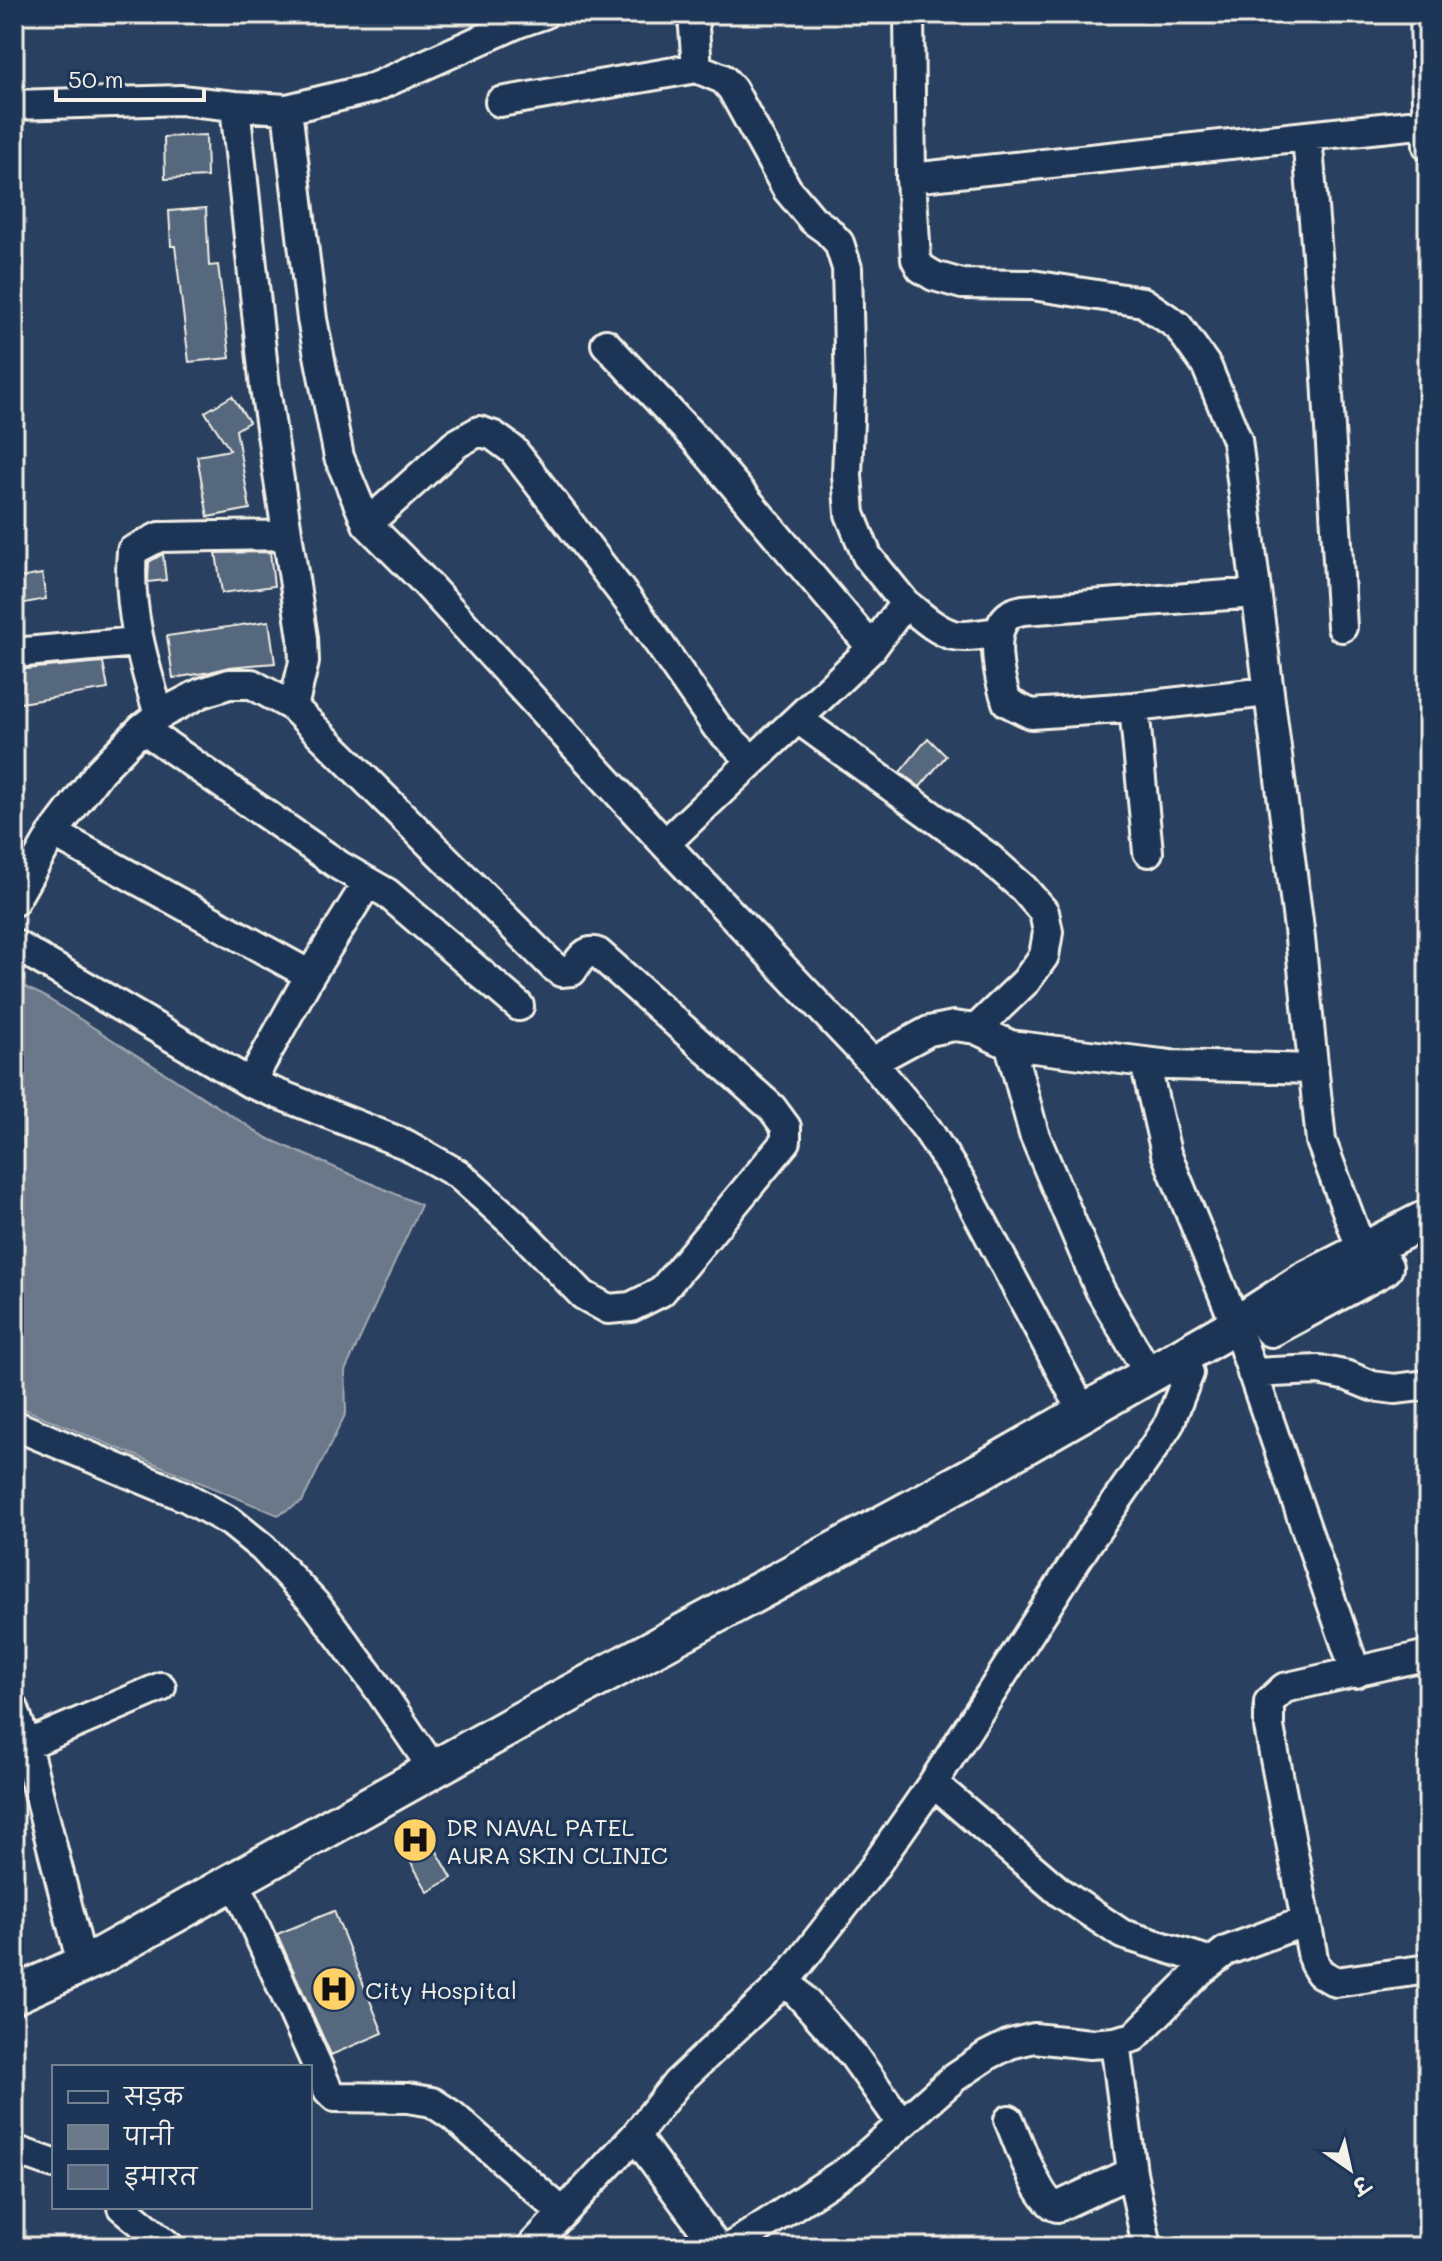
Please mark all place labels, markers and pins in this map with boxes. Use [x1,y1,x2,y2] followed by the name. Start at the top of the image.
[446,1811,668,1870] place label: DR NAVAL PATEL AURA SKIN CLINIC
[391,1816,439,1864] hospital icon: DR NAVAL PATEL AURA SKIN CLINIC
[310,1965,358,2013] hospital icon: City Hospital
[365,1974,517,2005] place label: City Hospital

